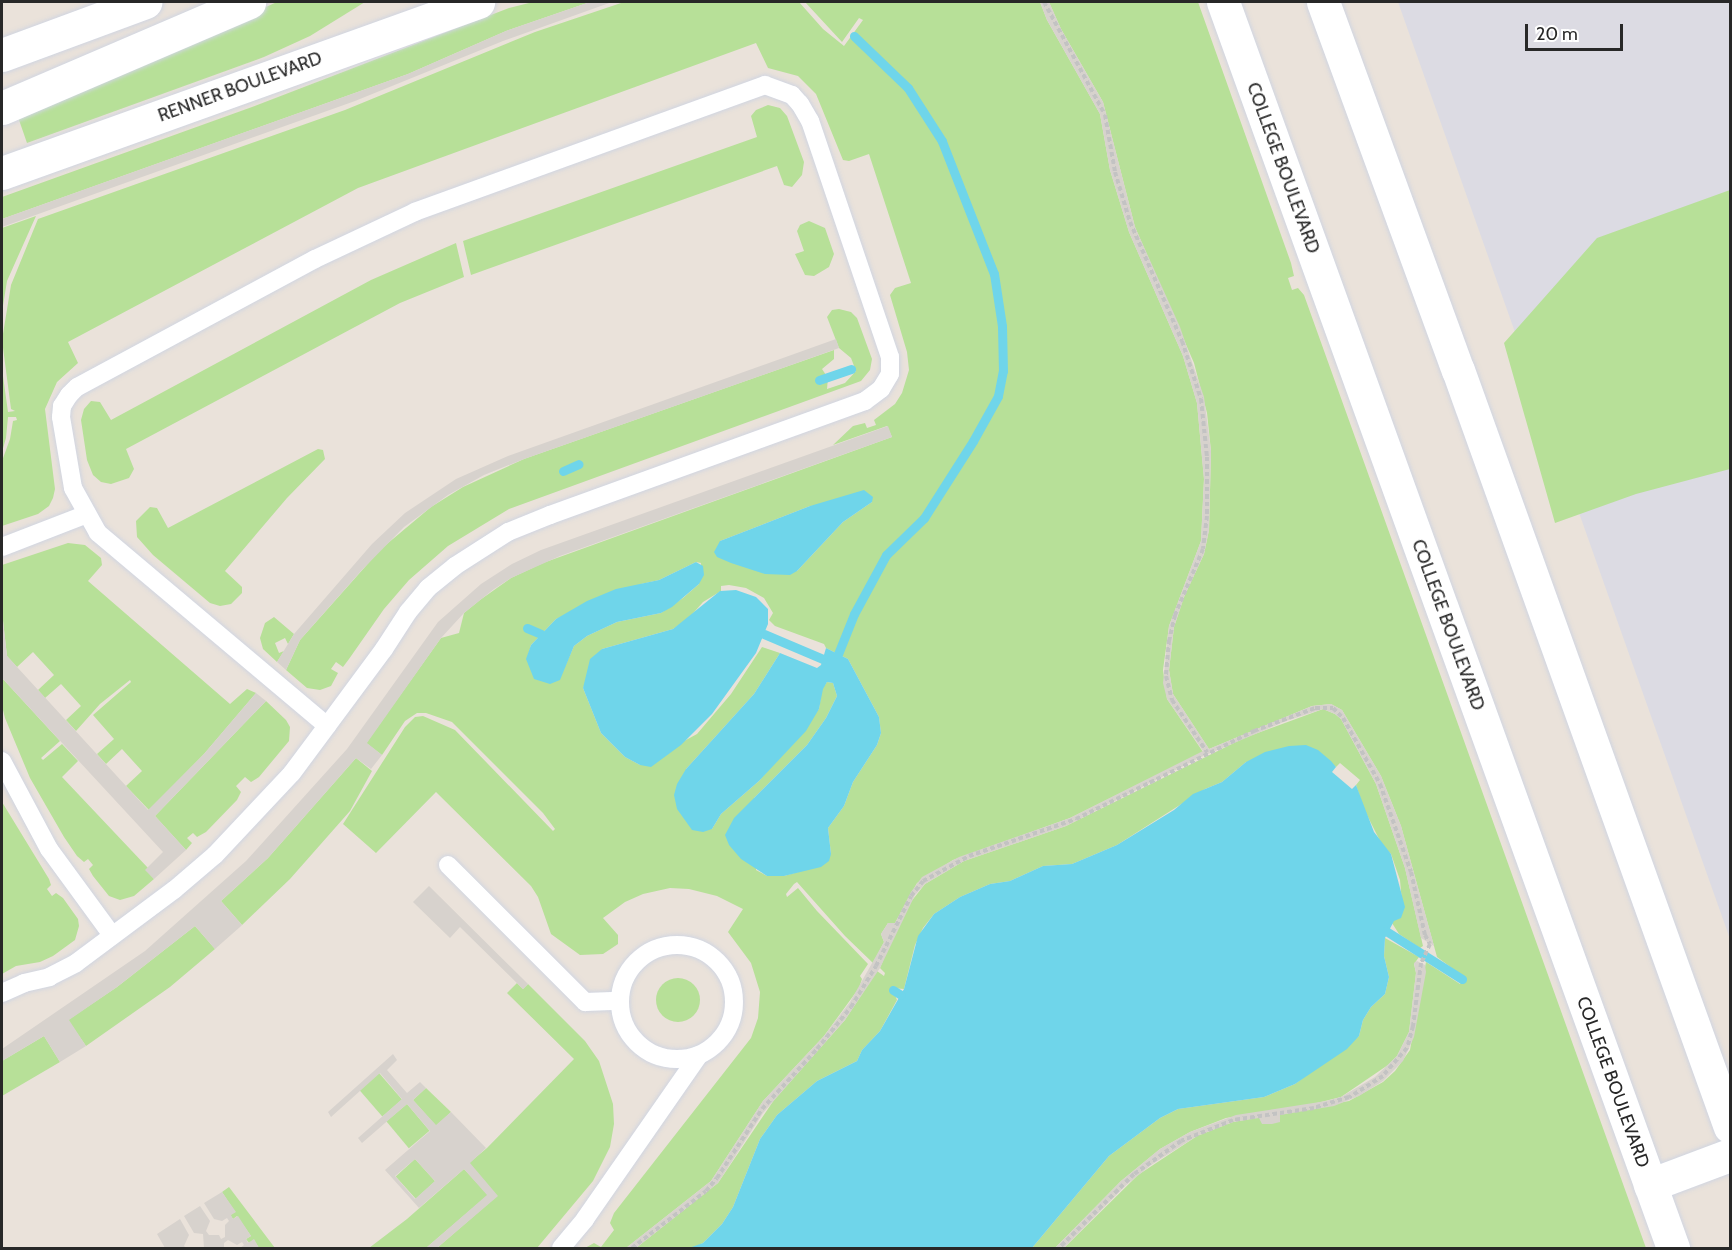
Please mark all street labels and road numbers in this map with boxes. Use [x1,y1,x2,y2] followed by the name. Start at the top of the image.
[155,47,325,127] street label: RENNER BOULEVARD
[1242,80,1324,256] street label: COLLEGE BOULEVARD
[1407,537,1489,713] street label: COLLEGE BOULEVARD
[1572,994,1654,1170] street label: COLLEGE BOULEVARD

